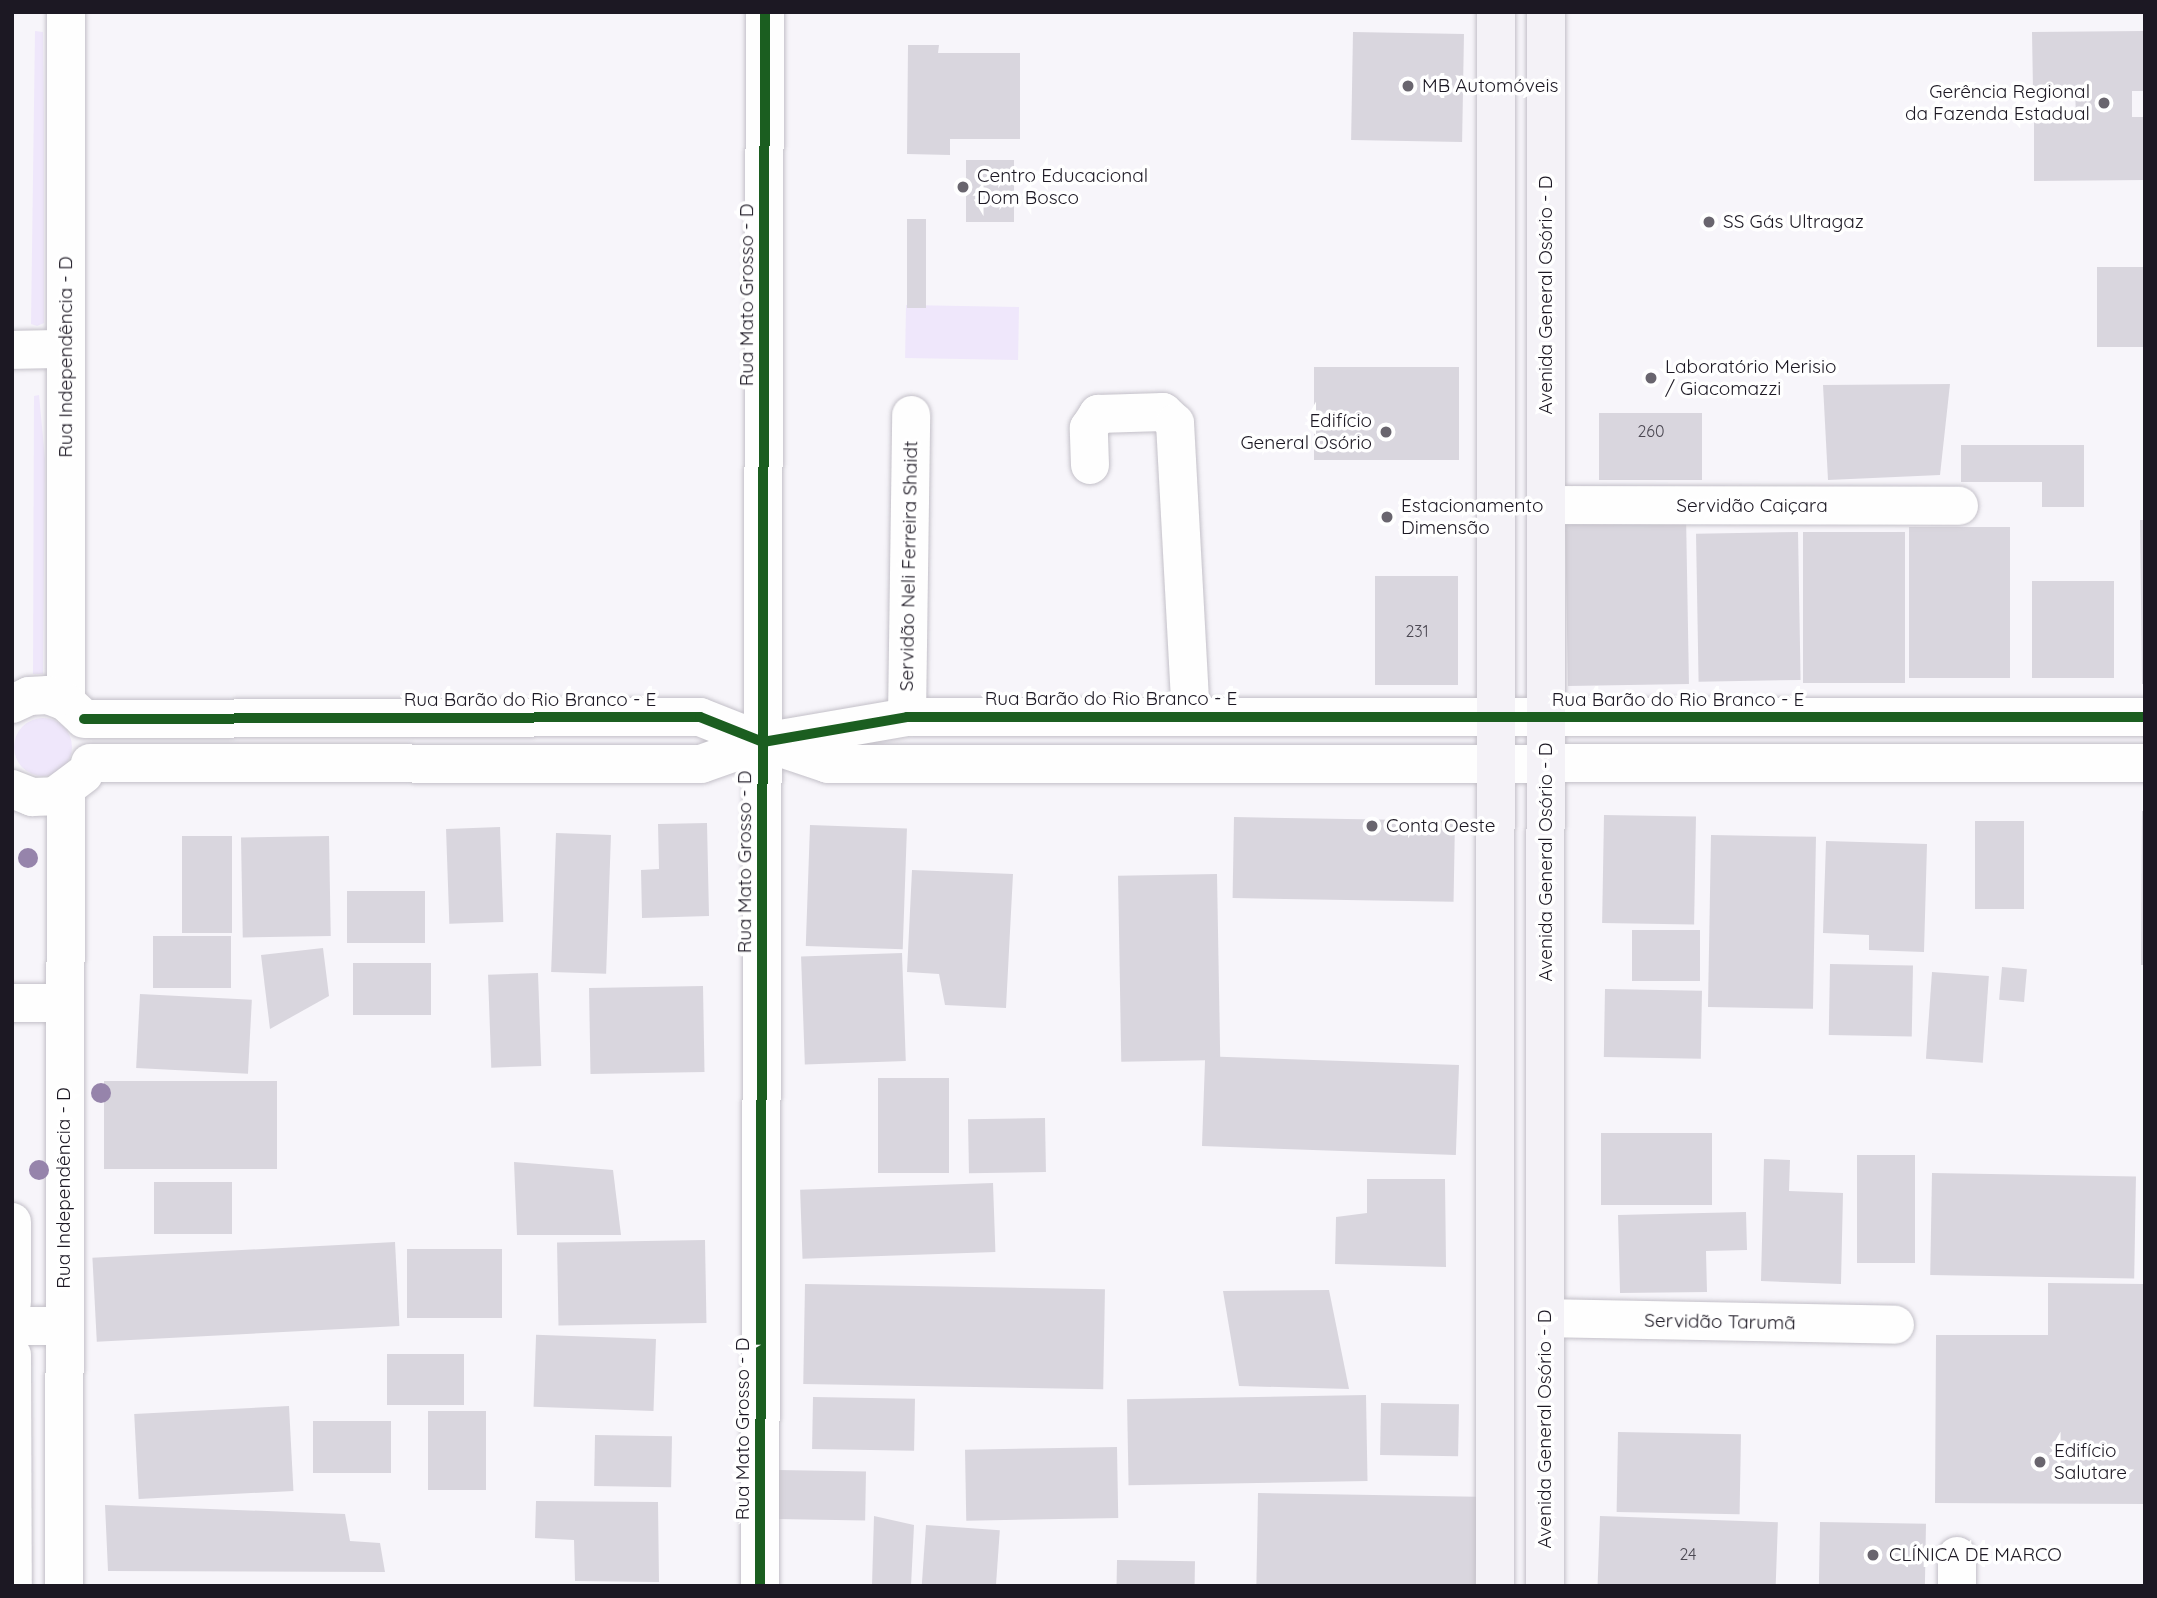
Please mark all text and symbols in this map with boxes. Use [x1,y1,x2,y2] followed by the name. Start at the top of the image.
[1422,75,1558,97] place label: MB Automóveis
[1400,78,1416,94] marker: MB Automóveis
[1905,81,2090,125] place label: Gerência Regional da Fazenda Estadual
[2096,95,2112,111] marker: Gerência Regional da Fazenda Estadual
[977,165,1148,209] place label: Centro Educacional Dom Bosco
[1535,176,1557,414] street label: Avenida General Osório - D
[955,179,971,195] marker: Centro Educacional Dom Bosco
[736,204,758,386] street label: Rua Mato Grosso - D
[1723,211,1864,233] place label: SS Gás Ultragaz
[1701,214,1717,230] marker: SS Gás Ultragaz
[55,256,77,458] street label: Rua Independência - D
[1665,356,1836,400] place label: Laboratório Merisio / Giacomazzi
[1643,370,1659,386] marker: Laboratório Merisio / Giacomazzi
[1240,410,1372,454] place label: Edifício General Osório
[1638,421,1664,441] house number: 260
[1378,424,1394,440] marker: Edifício General Osório
[895,440,923,692] street label: Servidão Neli Ferreira Shaidt
[1401,495,1543,539] place label: Estacionamento Dimensão
[1676,495,1828,517] street label: Servidão Caiçara
[1379,509,1395,525] marker: Estacionamento Dimensão
[1405,621,1429,641] house number: 231
[985,688,1237,710] street label: Rua Barão do Rio Branco - E
[404,689,656,711] street label: Rua Barão do Rio Branco - E
[1552,689,1804,711] street label: Rua Barão do Rio Branco - E
[1535,743,1557,981] street label: Avenida General Osório - D
[734,771,756,953] street label: Rua Mato Grosso - D
[1386,815,1495,837] place label: Conta Oeste
[1364,818,1380,834] marker: Conta Oeste
[53,1087,75,1289] street label: Rua Independência - D
[1644,1309,1796,1335] street label: Servidão Tarumã
[1534,1310,1556,1548] street label: Avenida General Osório - D
[732,1338,754,1520] street label: Rua Mato Grosso - D
[2054,1440,2127,1484] place label: Edifício Salutare
[2032,1454,2048,1470] marker: Edifício Salutare
[1679,1544,1697,1564] house number: 24
[1889,1544,2062,1566] place label: CLÍNICA DE MARCO
[1863,1545,1883,1565] marker: CLÍNICA DE MARCO

